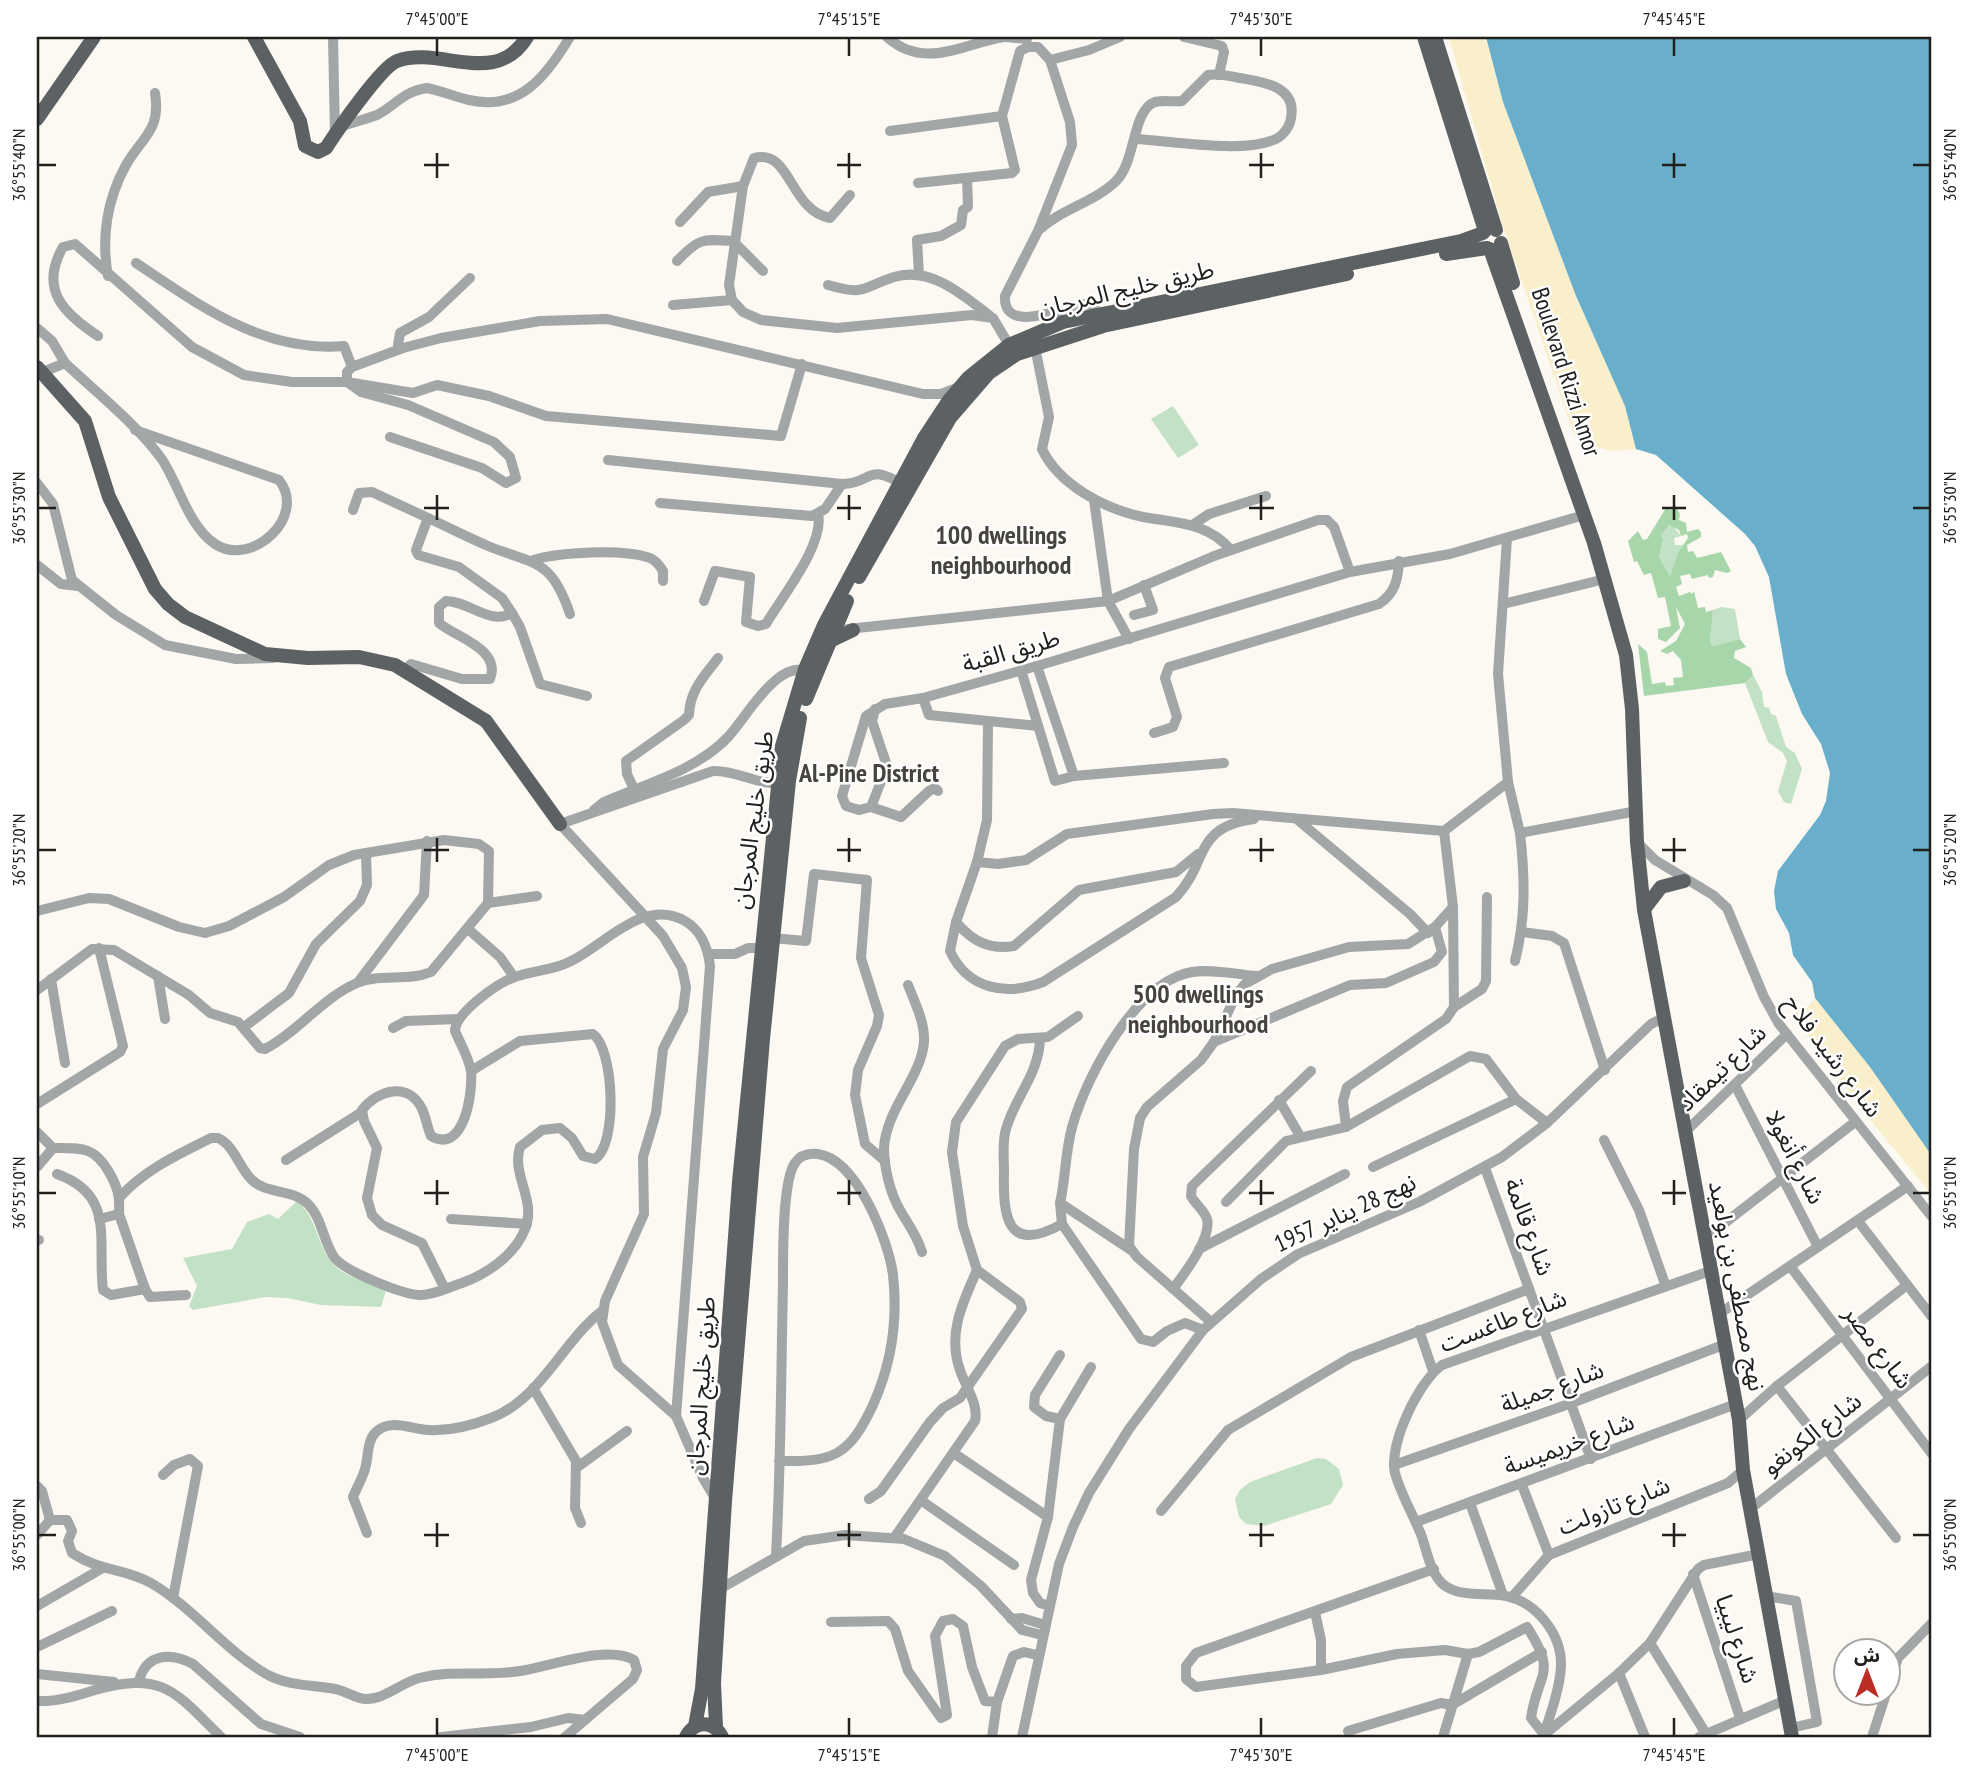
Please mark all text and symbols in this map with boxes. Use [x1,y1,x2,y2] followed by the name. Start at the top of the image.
[406,7,468,30] text: 7°45'00"E
[818,7,880,30] text: 7°45'15"E
[1230,7,1292,30] text: 7°45'30"E
[1643,7,1705,30] text: 7°45'45"E
[7,129,30,201] text: 36°55'40"N
[1938,129,1961,201] text: 36°55'40"N
[1035,253,1217,326] street label: طريق خليج المرجان
[1525,283,1608,461] street label: Boulevard Rizzi Amor
[7,472,30,544] text: 36°55'30"N
[1938,472,1961,544] text: 36°55'30"N
[931,518,1071,581] district label: 100 dwellings neighbourhood
[958,622,1063,679] street label: طريق القبة
[725,729,782,911] street label: طريق خليج المرجان
[798,756,939,789] district label: Al-Pine District
[7,814,30,886] text: 36°55'20"N
[1938,814,1961,886] text: 36°55'20"N
[1128,977,1268,1040] district label: 500 dwellings neighbourhood
[1775,988,1890,1125] street label: شارع رشيد فلاح
[1671,1018,1774,1119] street label: شارع تيمقاد
[1757,1104,1832,1210] street label: شارع أنغولا
[7,1157,30,1229] text: 36°55'10"N
[1938,1157,1961,1229] text: 36°55'10"N
[1269,1166,1422,1261] street label: نهج 28 يناير 1957
[1496,1174,1561,1280] street label: شارع قالمة
[1700,1178,1773,1394] street label: نهج مصطفى بن بولعيد
[1435,1282,1572,1361] street label: شارع طاغست
[679,1295,724,1477] street label: طريق خليج المرجان
[1835,1298,1920,1396] street label: شارع مصر
[1496,1354,1608,1421] street label: شارع جميلة
[1756,1385,1869,1484] street label: شارع الكونغو
[1499,1406,1639,1483] street label: شارع خريميسة
[1553,1469,1675,1544] street label: شارع تازولت
[7,1499,30,1571] text: 36°55'00"N
[1938,1499,1961,1571] text: 36°55'00"N
[1707,1591,1766,1688] street label: شارع ليبيا
[1832,1638,1902,1708] north arrow
[1854,1643,1880,1667] text: ش
[406,1743,468,1766] text: 7°45'00"E
[818,1743,880,1766] text: 7°45'15"E
[1230,1743,1292,1766] text: 7°45'30"E
[1643,1743,1705,1766] text: 7°45'45"E

